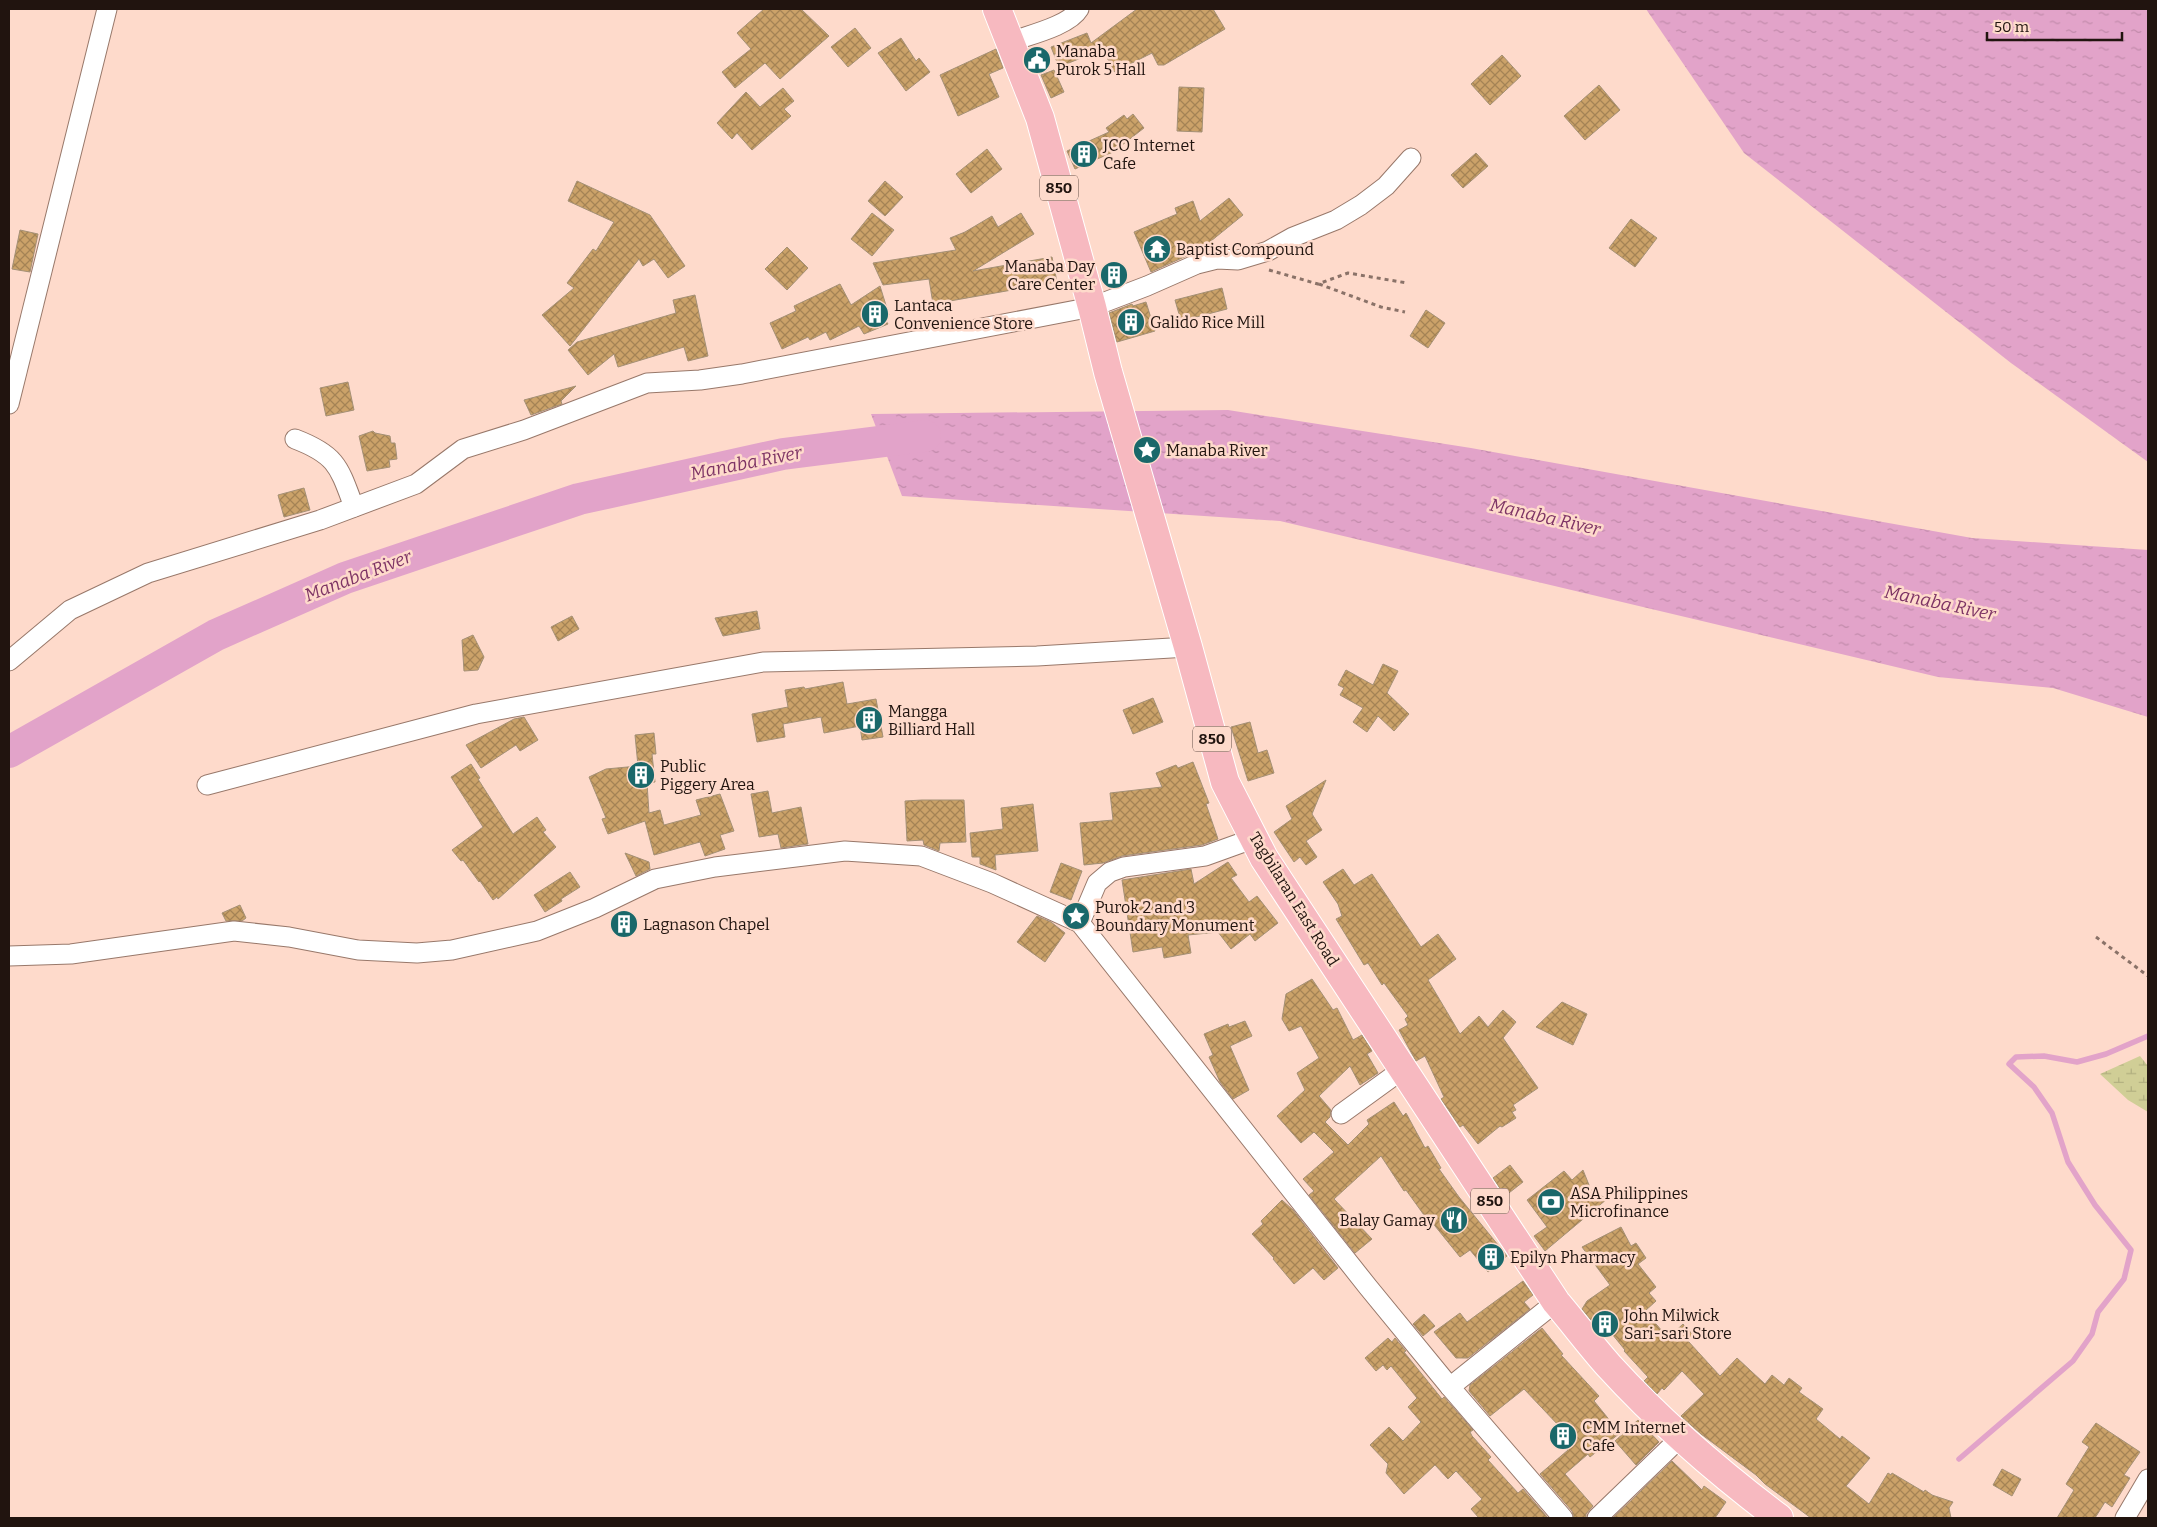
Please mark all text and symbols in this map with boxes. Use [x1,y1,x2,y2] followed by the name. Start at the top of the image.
[1987,10,2122,42] scale bar
[1994,18,2030,36] text: 50 m
[1056,42,1146,79] place label: Manaba Purok 5 Hall
[1022,45,1052,75] public building icon: Manaba Purok 5 Hall
[1102,136,1195,173] place label: JCO Internet Cafe
[1069,139,1099,169] building icon: JCO Internet Cafe
[1040,176,1078,200] road number: 850
[1142,234,1172,264] temple icon: Baptist Compound
[1176,240,1315,259] place label: Baptist Compound
[1004,257,1096,294] place label: Manaba Day Care Center
[1099,260,1129,290] building icon: Manaba Day Care Center
[894,296,1033,333] place label: Lantaca Convenience Store
[860,299,890,329] building icon: Lantaca Convenience Store
[1116,307,1146,337] building icon: Galido Rice Mill
[1150,313,1265,332] place label: Galido Rice Mill
[1132,435,1162,465] place icon: Manaba River
[688,441,804,485] water label: Manaba River
[1166,441,1268,460] place label: Manaba River
[1488,494,1603,541] water label: Manaba River
[301,545,415,607] water label: Manaba River
[1882,580,1998,626] water label: Manaba River
[888,702,976,739] place label: Mangga Billiard Hall
[854,705,884,735] building icon: Mangga Billiard Hall
[1193,726,1231,752] road number: 850
[660,757,755,794] place label: Public Piggery Area
[626,760,656,790] building icon: Public Piggery Area
[1245,828,1343,970] street label: Tagbilaran East Road
[1095,898,1255,935] place label: Purok 2 and 3 Boundary Monument
[1061,901,1091,931] place icon: Purok 2 and 3 Boundary Monument
[609,909,639,939] building icon: Lagnason Chapel
[643,915,770,934] place label: Lagnason Chapel
[1570,1184,1688,1221] place label: ASA Philippines Microfinance
[1536,1187,1566,1217] bank icon: ASA Philippines Microfinance
[1471,1188,1509,1214] road number: 850
[1439,1205,1469,1235] restaurant icon: Balay Gamay
[1340,1211,1436,1230] place label: Balay Gamay
[1476,1242,1506,1272] building icon: Epilyn Pharmacy
[1510,1248,1636,1267] place label: Epilyn Pharmacy
[1623,1306,1732,1343] place label: John Milwick Sari-sari Store
[1590,1309,1620,1339] building icon: John Milwick Sari-sari Store
[1582,1418,1686,1455] place label: CMM Internet Cafe
[1548,1421,1578,1451] building icon: CMM Internet Cafe

